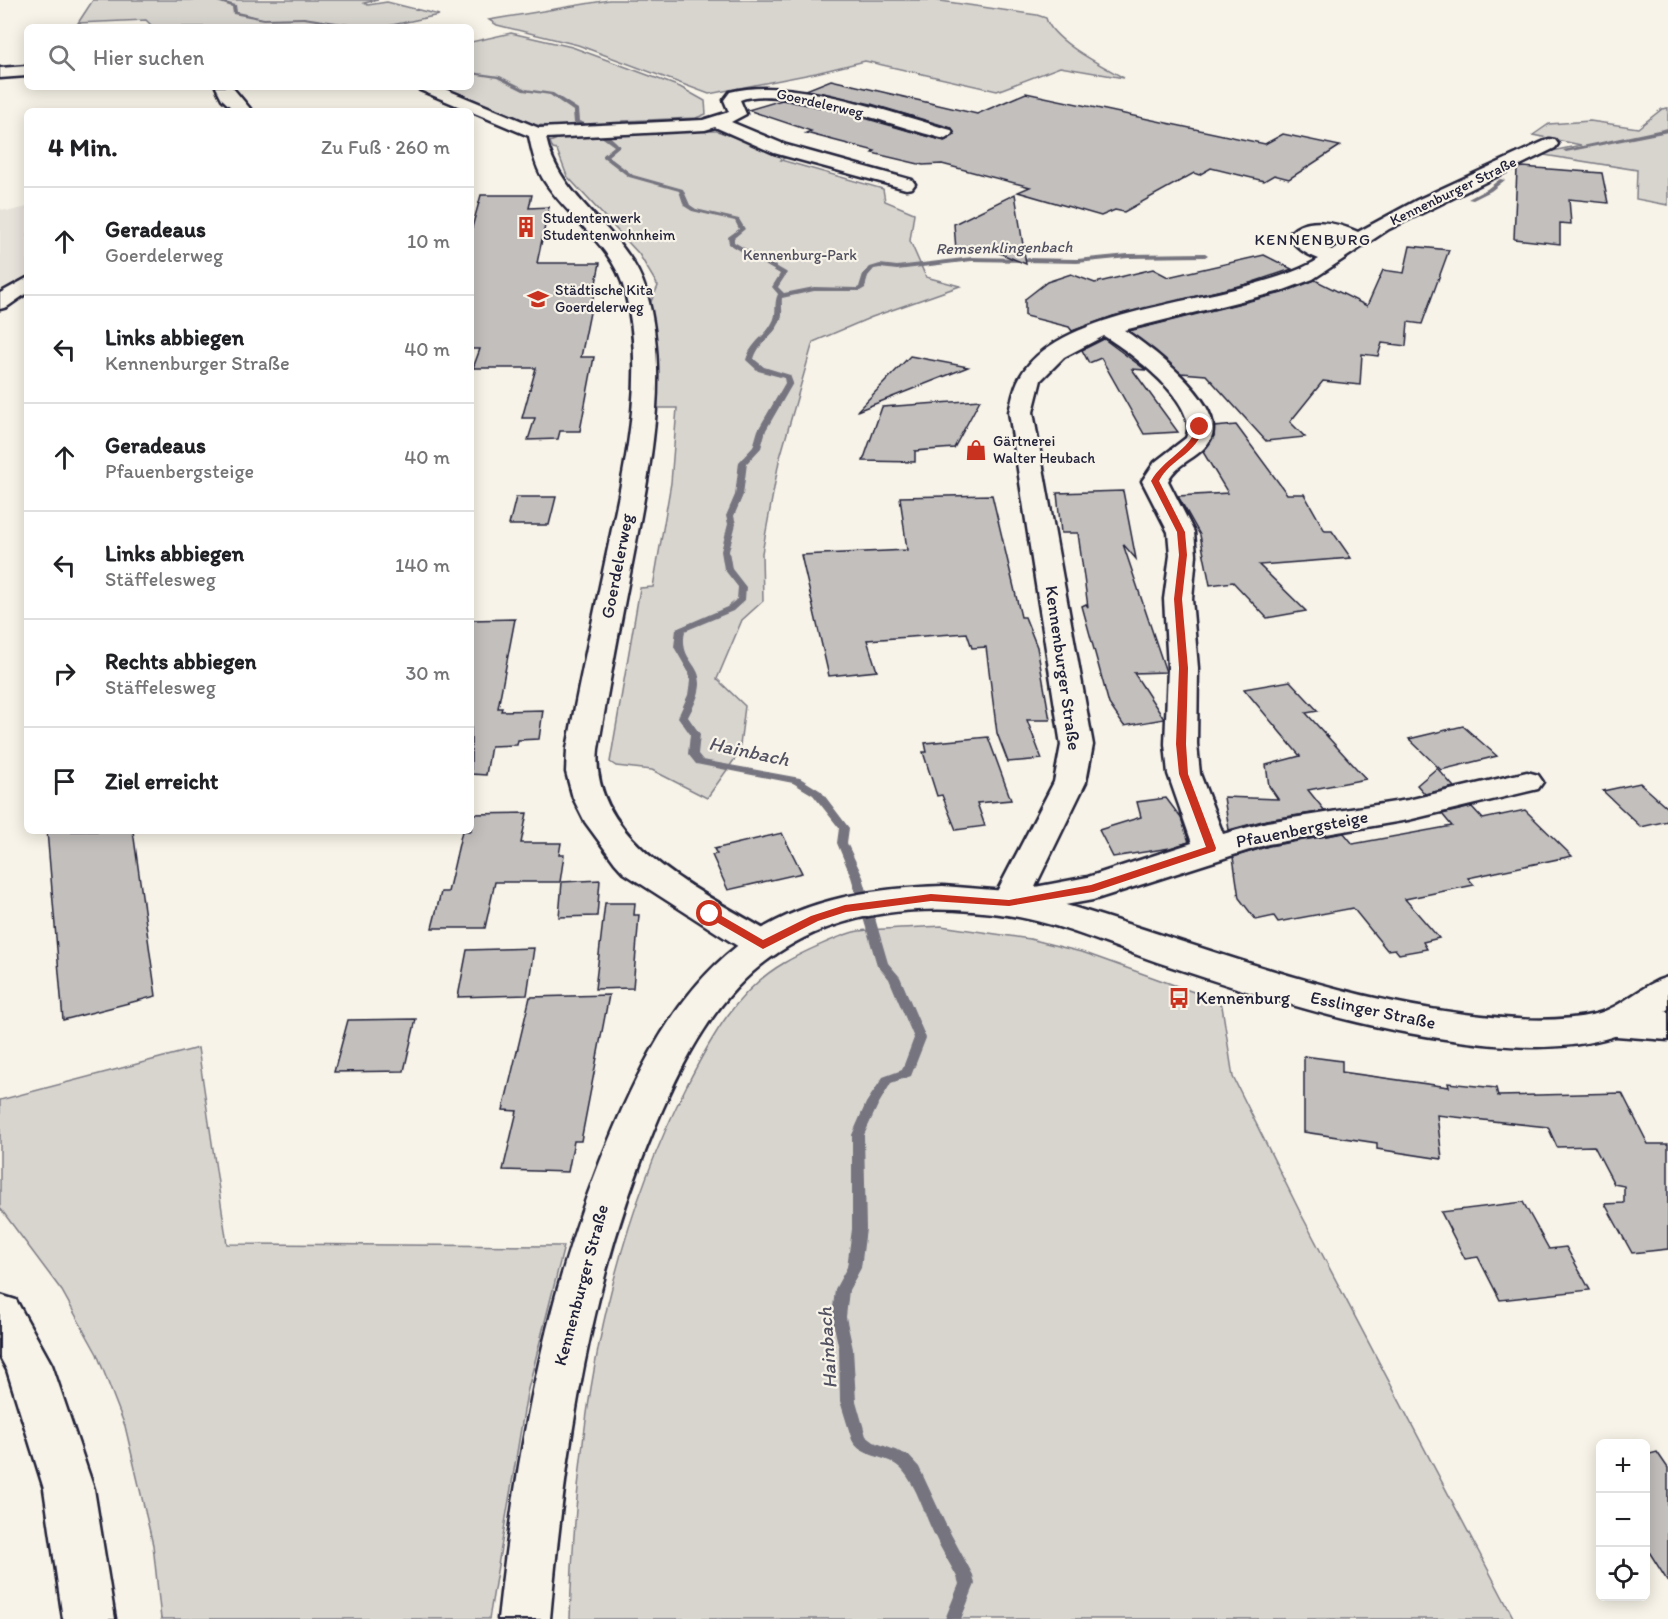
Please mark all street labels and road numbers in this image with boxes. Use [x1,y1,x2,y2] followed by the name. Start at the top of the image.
[775,84,866,122] street label: Goerdelerweg
[1387,153,1519,229] street label: Kennenburger Straße
[596,511,638,620] street label: Goerdelerweg
[1041,584,1085,752] street label: Kennenburger Straße
[1234,805,1370,853] street label: Pfauenbergsteige
[1308,986,1438,1034] street label: Esslinger Straße
[549,1202,613,1368] street label: Kennenburger Straße

